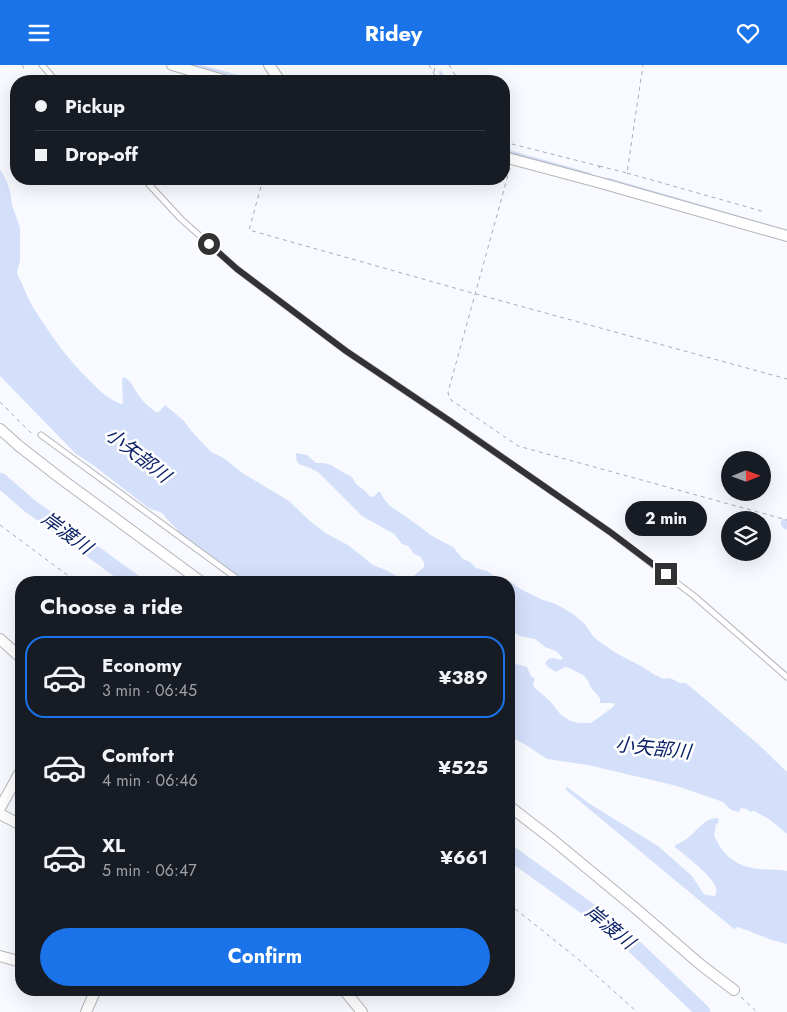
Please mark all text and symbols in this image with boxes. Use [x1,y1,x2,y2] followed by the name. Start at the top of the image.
[365,17,422,49] text: Ridey
[25,19,53,47] icon: menu
[734,19,762,47] icon: heart
[65,93,125,120] text: Pickup
[65,141,138,168] text: Drop-off
[198,233,220,255] route start
[100,421,178,490] water label: 小矢部川
[721,451,771,501] north arrow
[721,451,771,561] map controls
[625,501,707,537] callout: 2 min
[36,505,100,562] water label: 岸渡川
[645,507,687,530] text: 2 min
[721,511,771,561] button: layers
[655,563,677,585] route end
[40,590,183,622] text: Choose a ride
[102,652,182,679] text: Economy
[42,655,87,700] icon: car
[439,664,488,691] text: ¥389
[102,679,197,702] text: 3 min · 06:45
[614,731,694,766] water label: 小矢部川
[102,742,174,769] text: Comfort
[42,745,87,790] icon: car
[438,754,488,781] text: ¥525
[102,769,198,792] text: 4 min · 06:46
[102,832,125,859] text: XL
[42,835,87,880] icon: car
[440,844,488,871] text: ¥661
[102,859,197,882] text: 5 min · 06:47
[579,899,642,957] water label: 岸渡川
[40,928,490,986] button: Confirm

